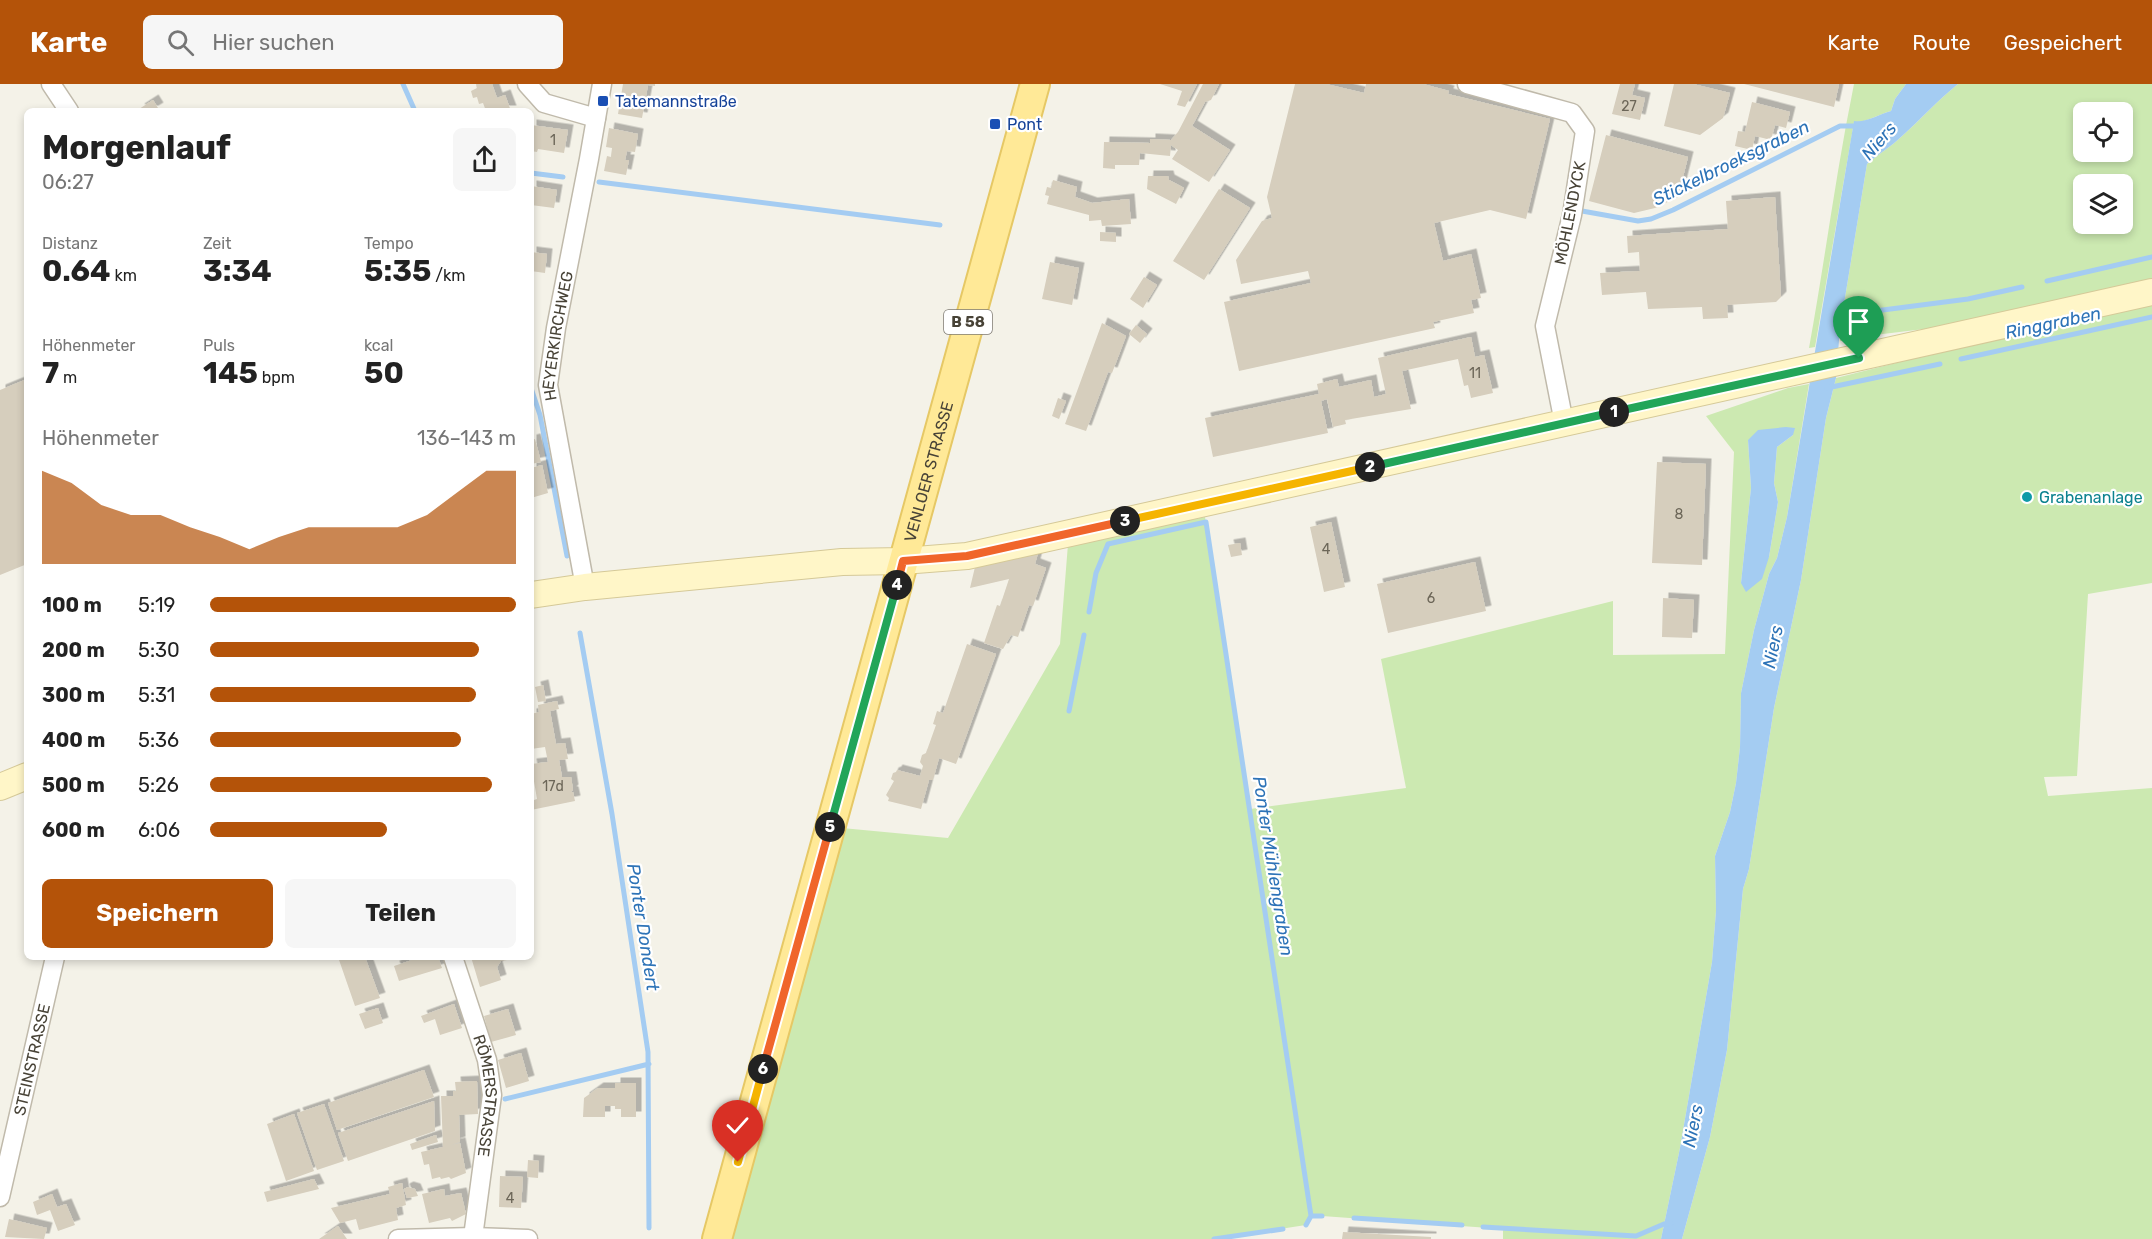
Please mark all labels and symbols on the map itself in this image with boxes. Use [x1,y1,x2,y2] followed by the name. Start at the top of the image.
[615,92,737,111] place label: Tatemannstraße
[596,94,610,108] marker: Tatemannstraße
[1621,98,1637,115] house number: 27
[1007,115,1042,134] place label: Pont
[1649,116,1813,210] water label: Stickelbroeksgraben
[988,117,1002,131] marker: Pont
[1857,118,1901,164] water label: Niers
[550,132,556,149] house number: 1
[1551,159,1589,267] street label: MÖHLENDYCK
[538,269,576,403] street label: HEYERKIRCHWEG
[1833,296,1884,358] pin
[2003,302,2103,344] water label: Ringgraben
[944,310,992,334] road number: B 58
[1469,365,1481,382] house number: 11
[1599,397,1629,427] pin: 1
[900,399,957,544] street label: VENLOER STRASSE
[1355,452,1385,482] pin: 2
[2039,488,2143,507] place label: Grabenanlage
[2020,490,2034,504] marker: Grabenanlage
[1110,506,1140,536] pin: 3
[1675,506,1684,523] house number: 8
[1322,541,1331,558] house number: 4
[882,570,912,600] pin: 4
[1427,590,1435,607] house number: 6
[1758,624,1788,670] water label: Niers
[1248,774,1298,958] water label: Ponter Mühlengraben
[542,778,564,795] house number: 17d
[815,812,845,842] pin: 5
[622,862,664,993] water label: Ponter Dondert
[9,1002,53,1117] street label: STEINSTRASSE
[470,1032,502,1158] street label: RÖMERSTRASSE
[748,1054,778,1084] pin: 6
[712,1100,763,1162] pin
[1678,1103,1708,1149] water label: Niers
[506,1190,515,1207] house number: 4

